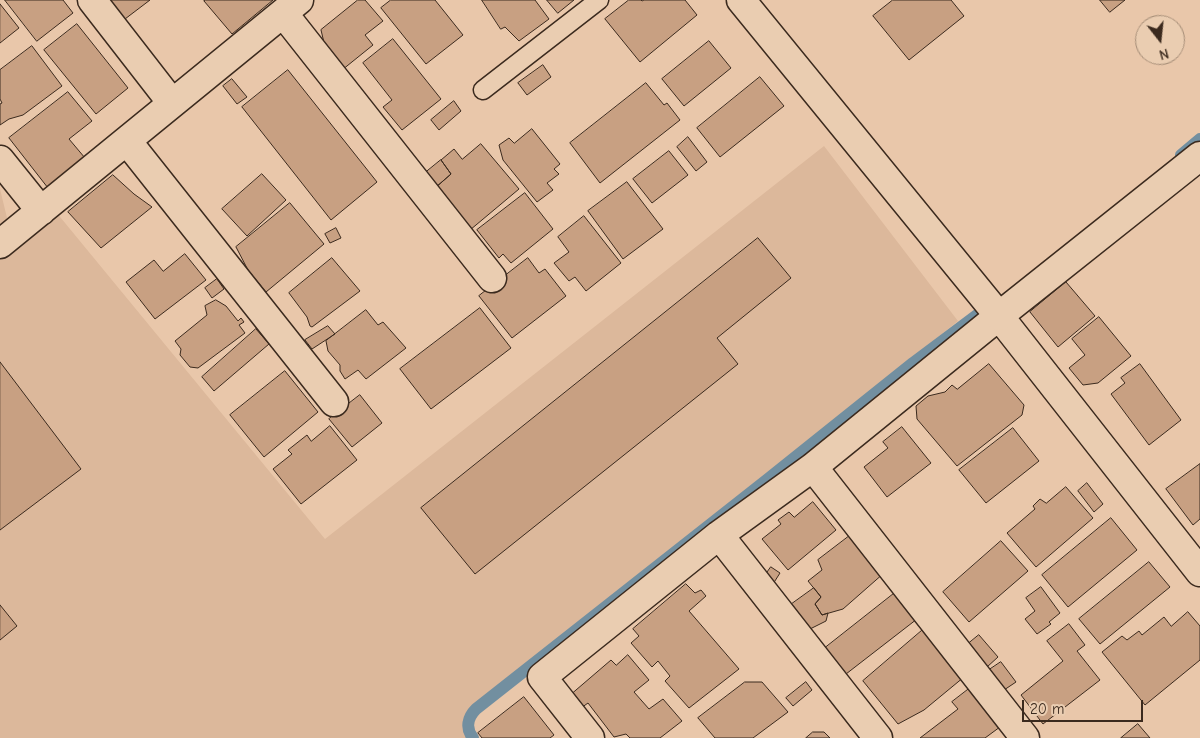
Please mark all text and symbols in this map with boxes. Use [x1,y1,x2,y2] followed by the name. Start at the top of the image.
[1135,15,1185,65] north arrow
[1157,45,1171,63] text: N
[1025,690,1146,722] scale bar
[1030,700,1064,718] text: 20 m

